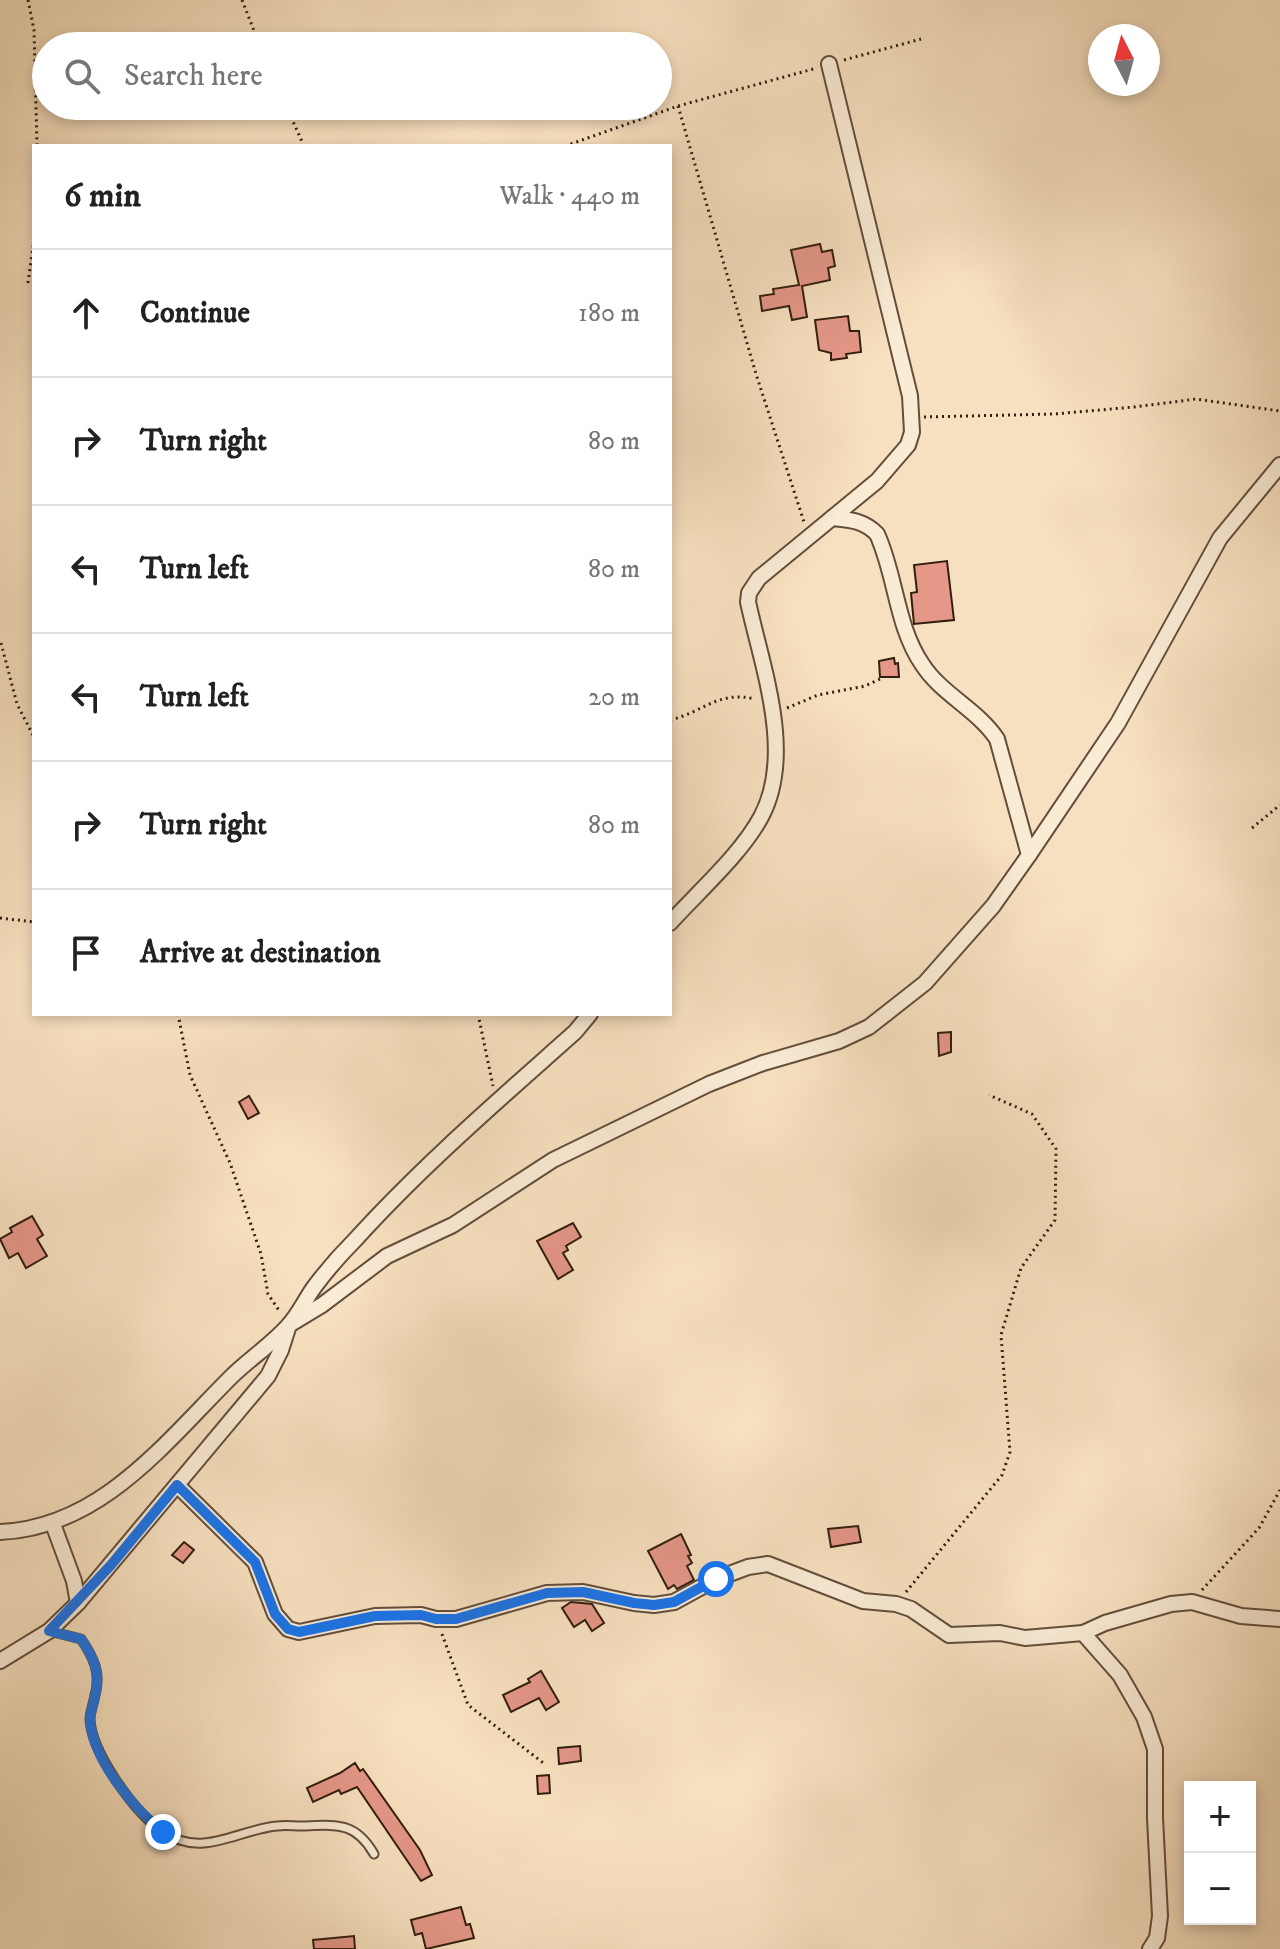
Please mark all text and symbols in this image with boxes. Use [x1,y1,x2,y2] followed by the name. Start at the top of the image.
[1088,24,1160,96] north arrow
[32,32,672,120] search box
[60,54,104,98] icon: search
[124,58,263,95] text: Search here
[64,175,141,217] text: 6 min
[500,180,640,213] text: Walk · 440 m
[64,291,108,335] icon: ahead
[140,295,250,332] text: Continue
[578,297,640,330] text: 180 m
[64,419,108,463] icon: right
[140,423,267,460] text: Turn right
[588,425,640,458] text: 80 m
[64,547,108,591] icon: left
[140,551,249,588] text: Turn left
[588,553,640,586] text: 80 m
[64,675,108,719] icon: left
[140,679,249,716] text: Turn left
[588,681,640,714] text: 20 m
[64,803,108,847] icon: right
[140,807,267,844] text: Turn right
[588,809,640,842] text: 80 m
[64,931,108,975] icon: arrive
[140,935,381,972] text: Arrive at destination
[698,1561,734,1597] route start
[1184,1781,1256,1925] map controls
[1184,1781,1256,1853] button: +
[145,1814,181,1850] route end
[1184,1853,1256,1925] button: −

